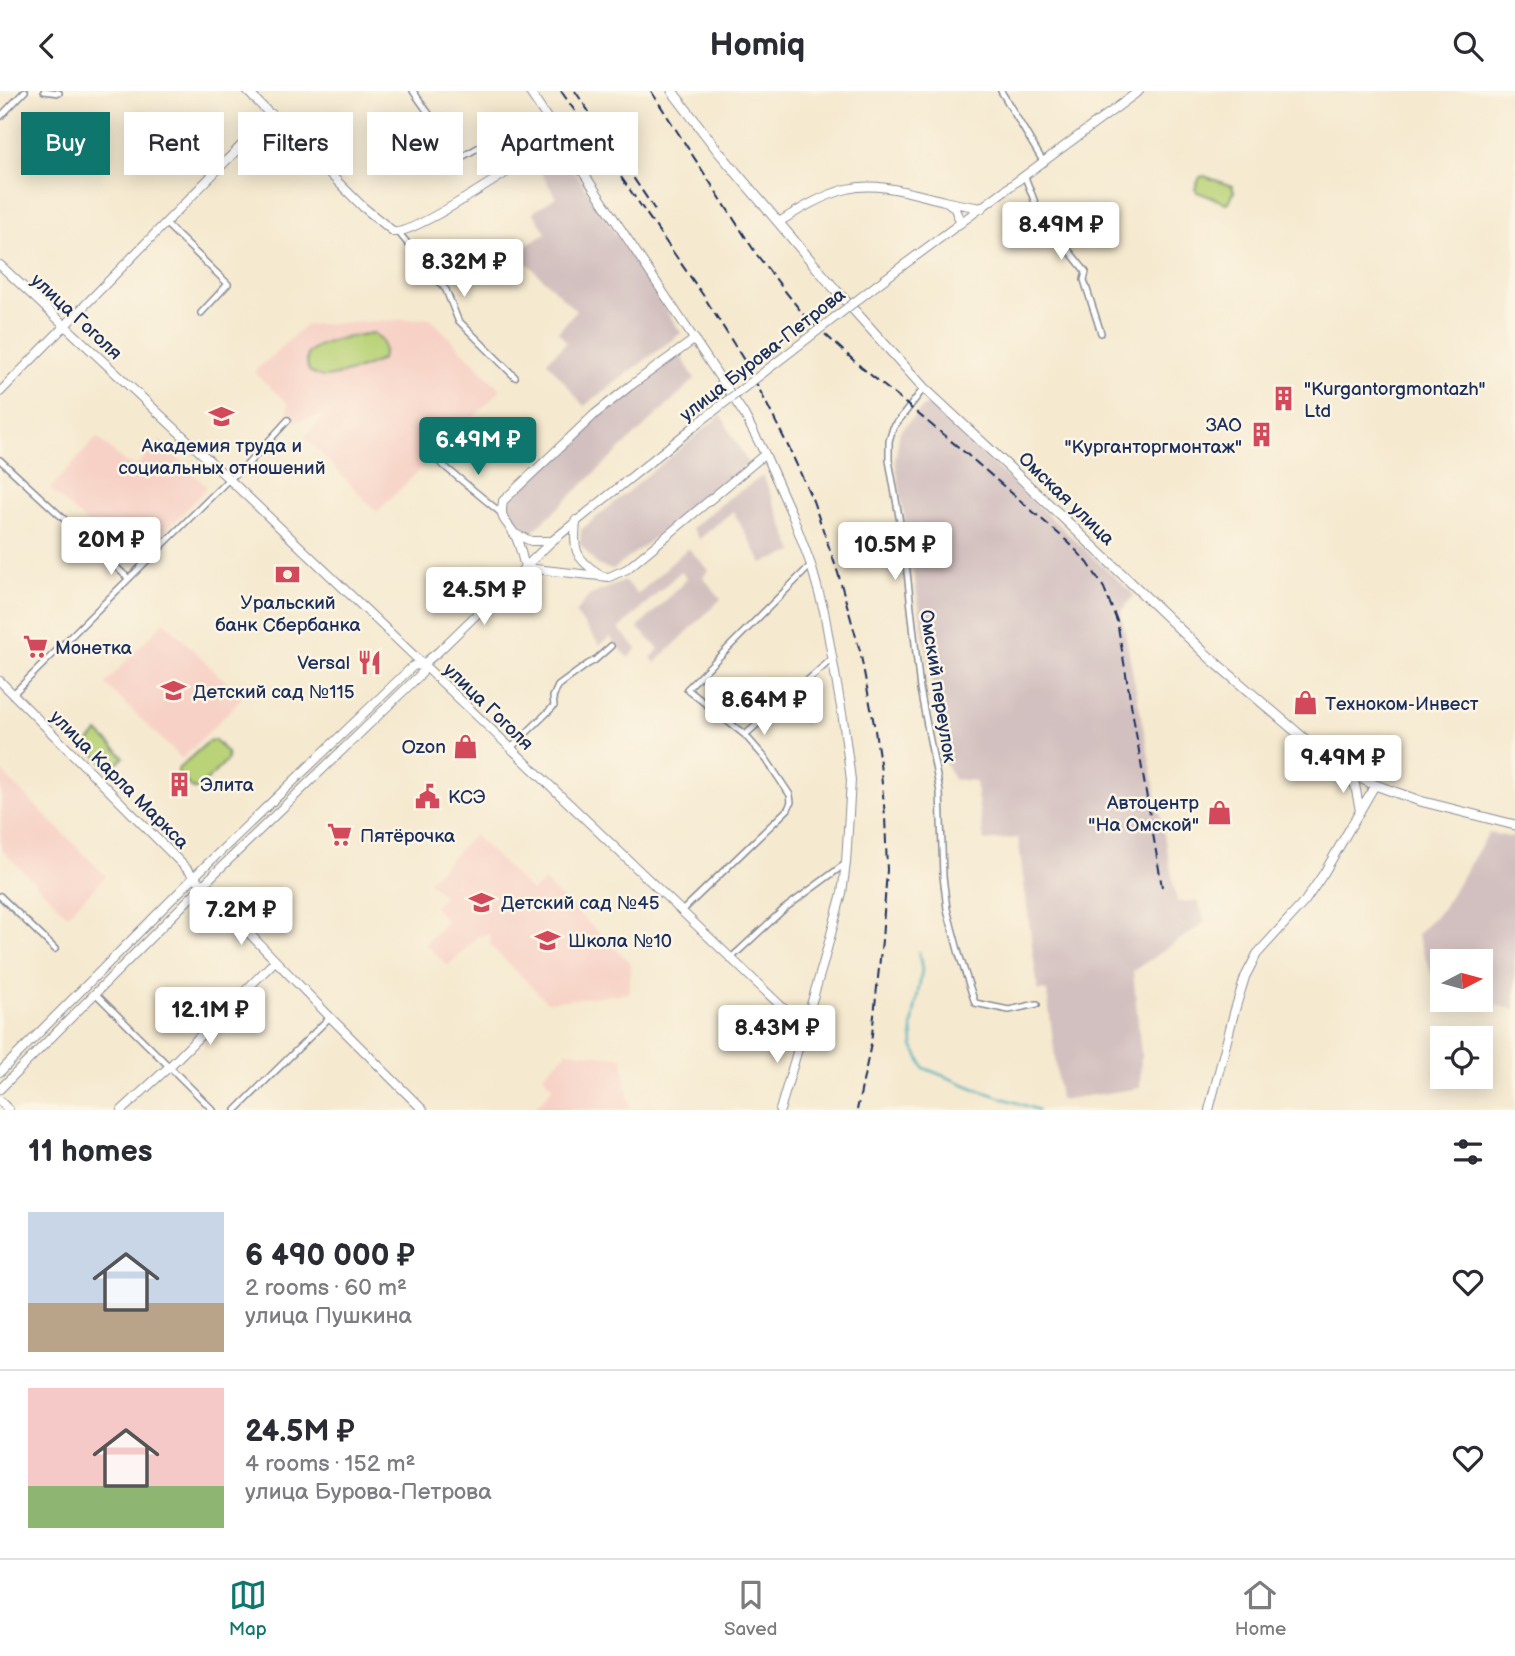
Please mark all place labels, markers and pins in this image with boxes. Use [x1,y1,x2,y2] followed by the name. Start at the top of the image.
[996,202,1126,262] pin: 8.49M ₽
[399,239,529,299] pin: 8.32M ₽
[1304,378,1486,423] place label: "Kurgantorgmontazh" Ltd
[1270,385,1298,413] building icon: "Kurgantorgmontazh" Ltd
[208,403,236,431] school or university icon: Академия труда и социальных отношений
[1065,414,1242,459] place label: ЗАО "Курганторгмонтаж"
[413,417,543,477] pin: 6.49M ₽
[1248,421,1276,449] building icon: ЗАО "Курганторгмонтаж"
[118,435,326,480] place label: Академия труда и социальных отношений
[62,517,160,577] pin: 20M ₽
[830,523,960,582] pin: 10.5M ₽
[274,560,302,588] bank icon: Уральский банк Сбербанка
[419,567,549,627] pin: 24.5M ₽
[215,592,361,637] place label: Уральский банк Сбербанка
[21,633,49,661] supermarket icon: Монетка
[55,637,132,660] place label: Монетка
[356,648,384,676] restaurant icon: Versal
[297,652,350,675] place label: Versal
[159,677,187,705] school or university icon: Детский сад №115
[699,677,829,737] pin: 8.64M ₽
[193,681,355,704] place label: Детский сад №115
[1291,689,1319,717] shop icon: Техноком-Инвест
[1325,693,1479,716] place label: Техноком-Инвест
[452,732,480,760] shop icon: Ozon
[1278,735,1408,795] pin: 9.49M ₽
[401,736,446,759] place label: Ozon
[166,770,194,798] building icon: Элита
[200,774,254,797] place label: Элита
[414,782,442,810] public building icon: КСЭ
[448,786,486,809] place label: КСЭ
[1088,792,1199,837] place label: Автоцентр "На Омской"
[1205,799,1233,827] shop icon: Автоцентр "На Омской"
[326,821,354,849] supermarket icon: Пятёрочка
[360,825,455,848] place label: Пятёрочка
[184,887,298,947] pin: 7.2M ₽
[467,888,495,916] school or university icon: Детский сад №45
[501,892,660,915] place label: Детский сад №45
[534,926,562,954] school or university icon: Школа №10
[568,930,672,953] place label: Школа №10
[145,988,275,1047] pin: 12.1M ₽
[712,1005,842,1065] pin: 8.43M ₽

